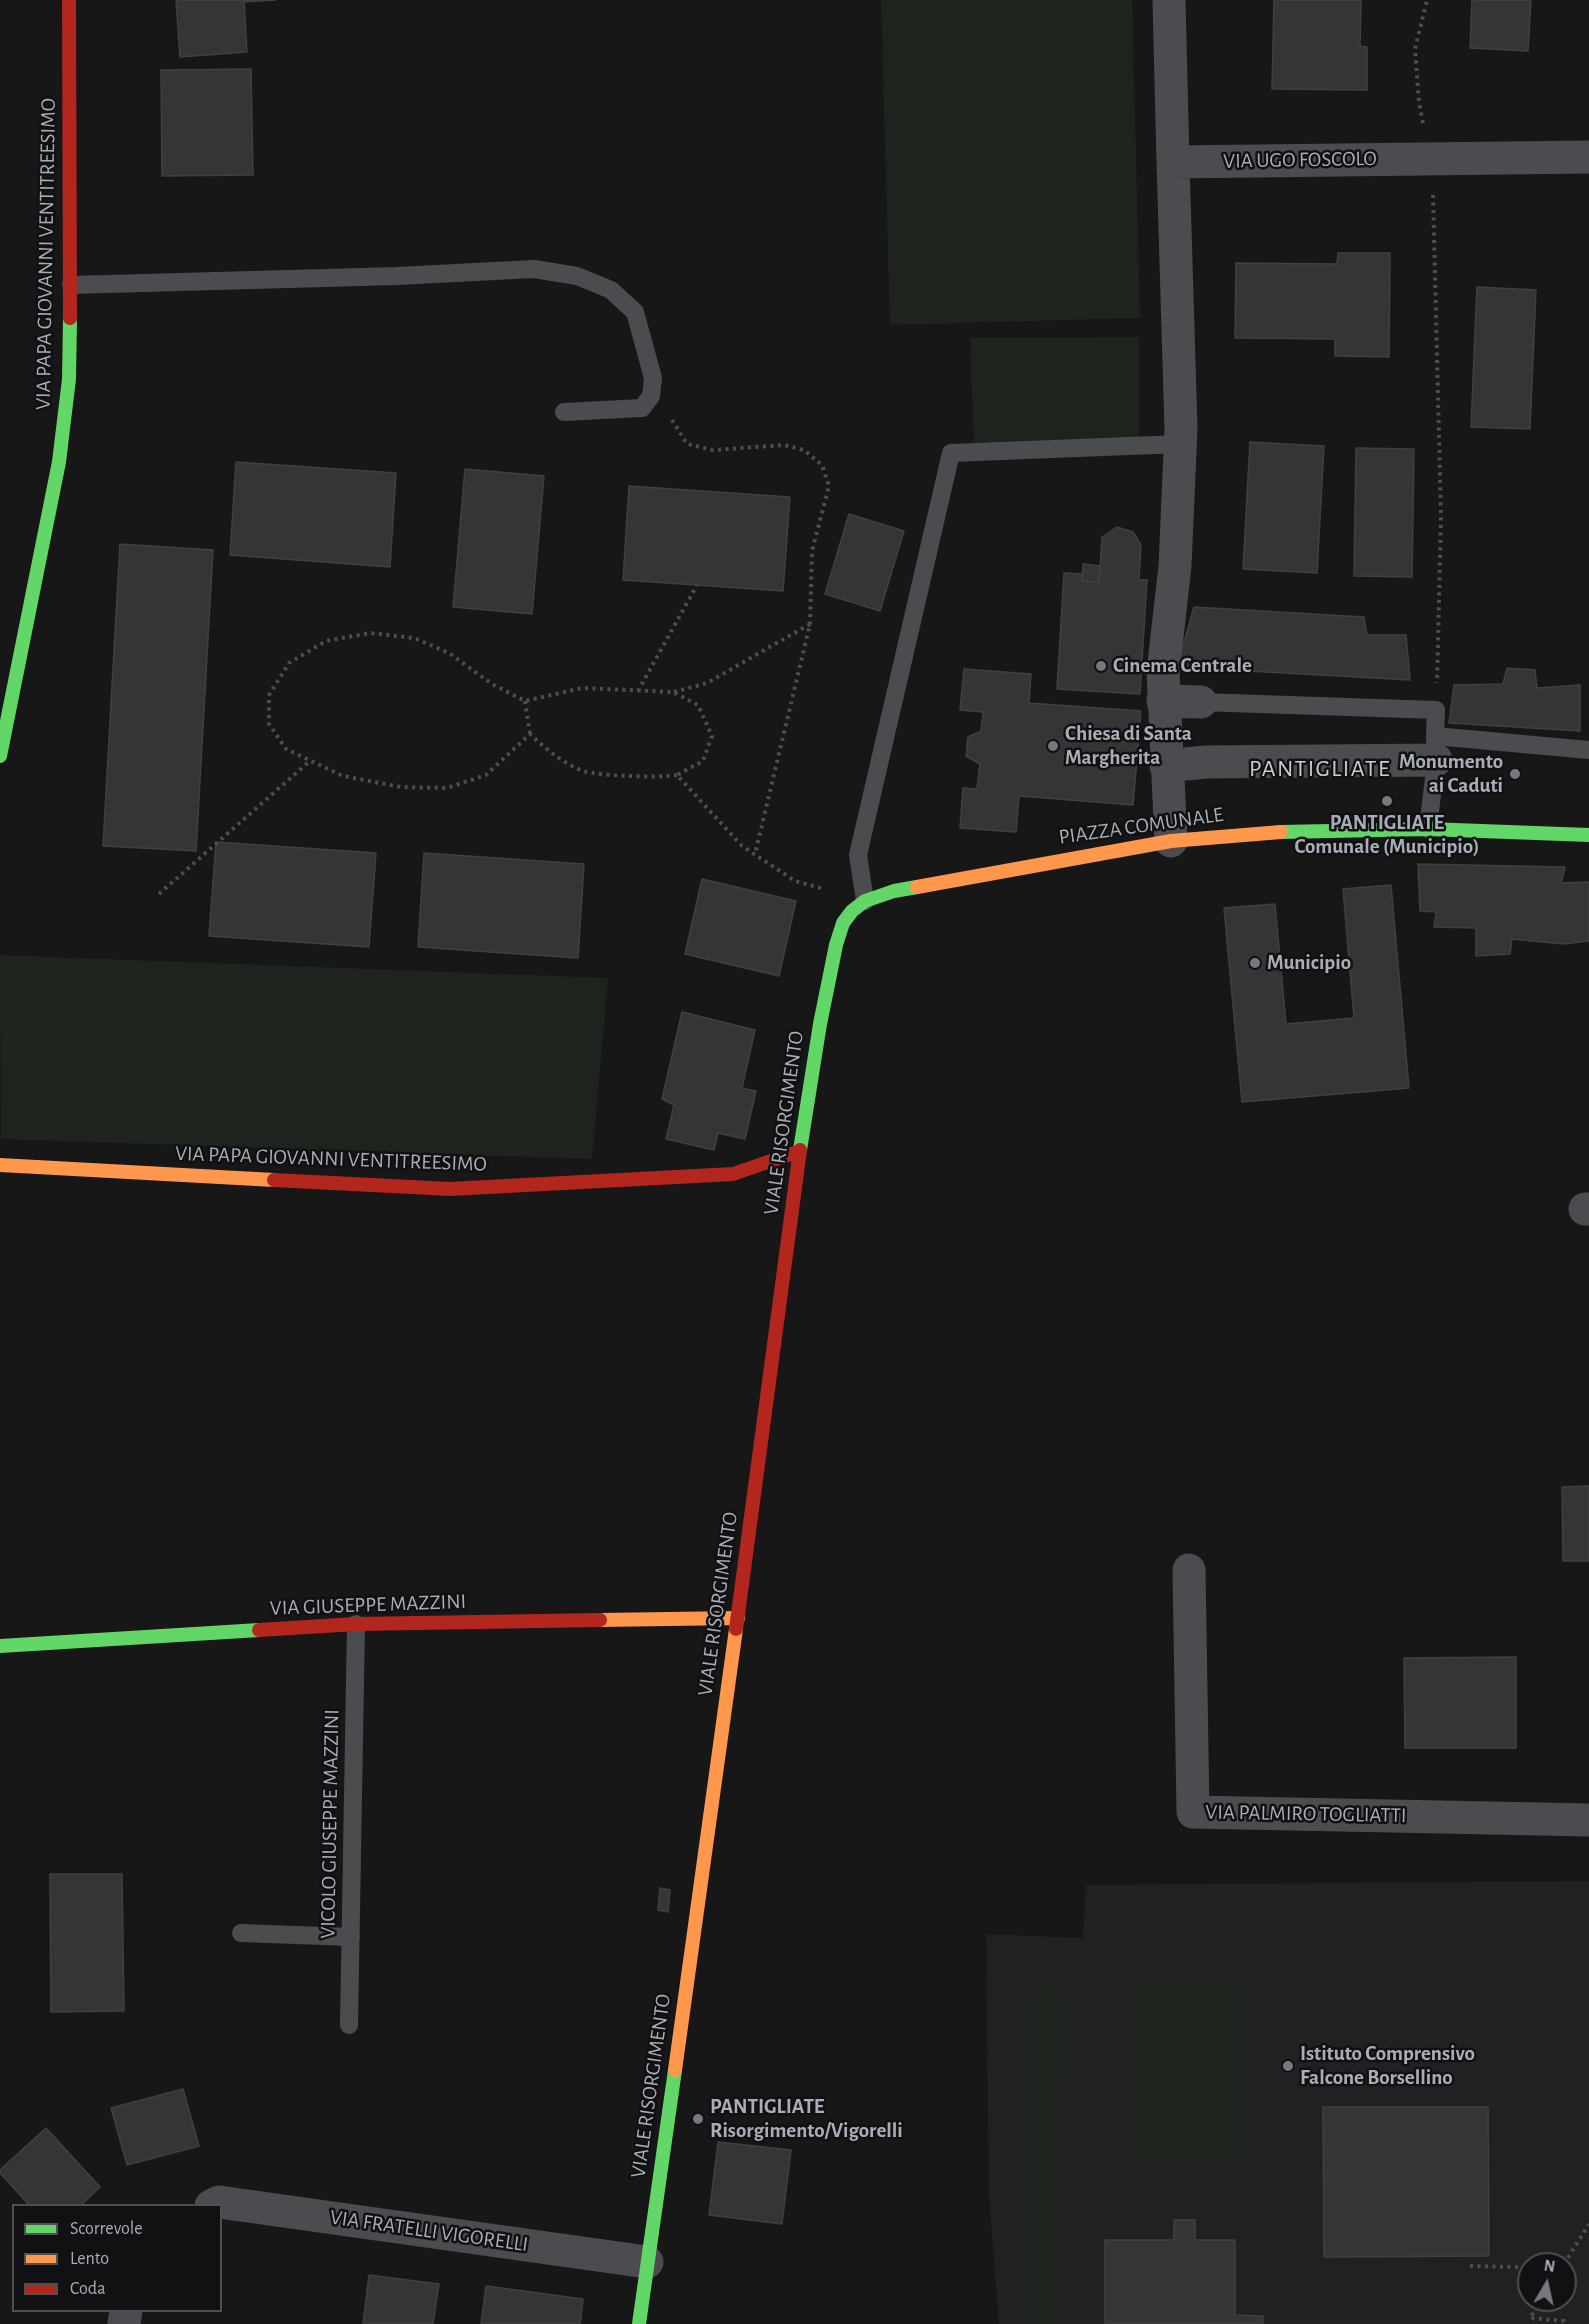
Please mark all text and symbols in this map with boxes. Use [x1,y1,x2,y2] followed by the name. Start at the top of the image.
[31,98,61,410] street label: VIA PAPA GIOVANNI VENTITREESIMO
[1223,146,1377,174] street label: VIA UGO FOSCOLO
[1113,653,1252,679] place label: Cinema Centrale
[1094,659,1108,673] marker: Cinema Centrale
[1065,721,1192,771] place label: Chiesa di Santa Margherita
[1046,739,1060,753] marker: Chiesa di Santa Margherita
[1399,749,1503,799] place label: Monumento ai Caduti
[1249,755,1391,783] district label: PANTIGLIATE
[1508,767,1522,781] marker: Monumento ai Caduti
[1380,794,1394,808] marker: PANTIGLIATE Comunale (Municipio)
[1057,802,1225,850] street label: PIAZZA COMUNALE
[1295,810,1479,860] place label: PANTIGLIATE Comunale (Municipio)
[1267,950,1351,976] place label: Municipio
[1248,956,1262,970] marker: Municipio
[759,1029,809,1217] street label: VIALE RISORGIMENTO
[175,1141,487,1177] street label: VIA PAPA GIOVANNI VENTITREESIMO
[693,1510,743,1698] street label: VIALE RISORGIMENTO
[269,1589,467,1621] street label: VIA GIUSEPPE MAZZINI
[315,1709,345,1939] street label: VICOLO GIUSEPPE MAZZINI
[1205,1800,1407,1828] street label: VIA PALMIRO TOGLIATTI
[626,1992,676,2180] street label: VIALE RISORGIMENTO
[1300,2041,1475,2091] place label: Istituto Comprensivo Falcone Borsellino
[1281,2059,1295,2073] marker: Istituto Comprensivo Falcone Borsellino
[710,2094,903,2144] place label: PANTIGLIATE Risorgimento/Vigorelli
[691,2112,705,2126] marker: PANTIGLIATE Risorgimento/Vigorelli
[12,2204,222,2312] legend
[328,2205,530,2257] street label: VIA FRATELLI VIGORELLI
[70,2220,143,2238] text: Scorrevole
[70,2250,109,2268] text: Lento
[1517,2252,1577,2312] north arrow
[1543,2257,1556,2275] text: N
[70,2280,105,2298] text: Coda

